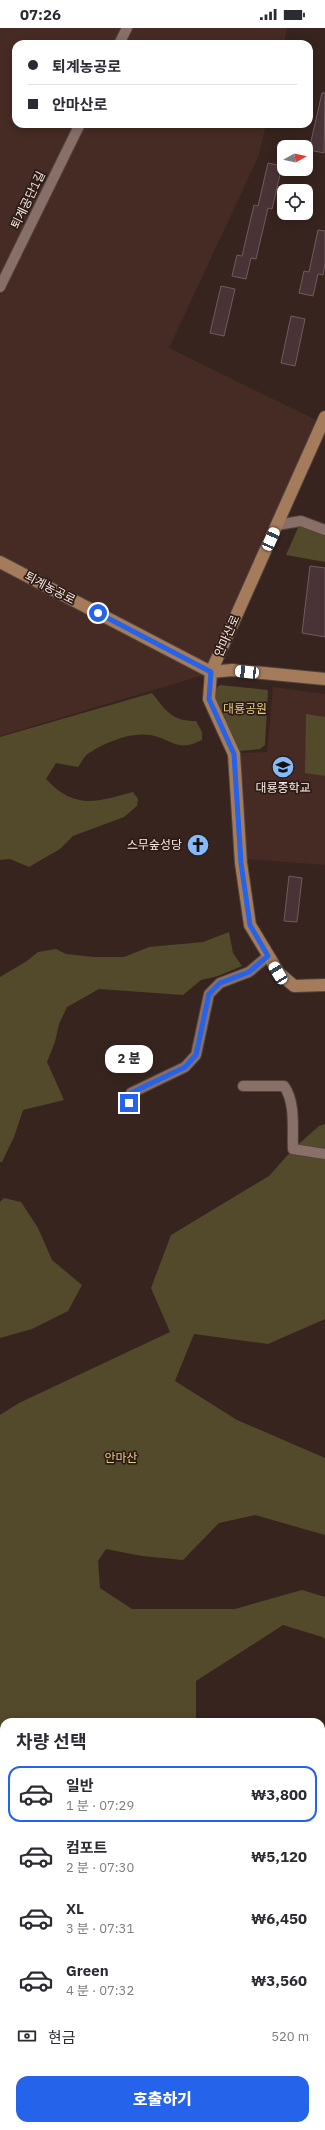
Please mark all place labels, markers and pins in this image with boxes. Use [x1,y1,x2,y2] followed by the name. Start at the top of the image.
[270,754,296,780] school or university icon: 대룡중학교
[255,780,311,795] place label: 대룡중학교
[185,832,211,858] church icon: 스무숲성당
[127,837,182,852] place label: 스무숲성당

